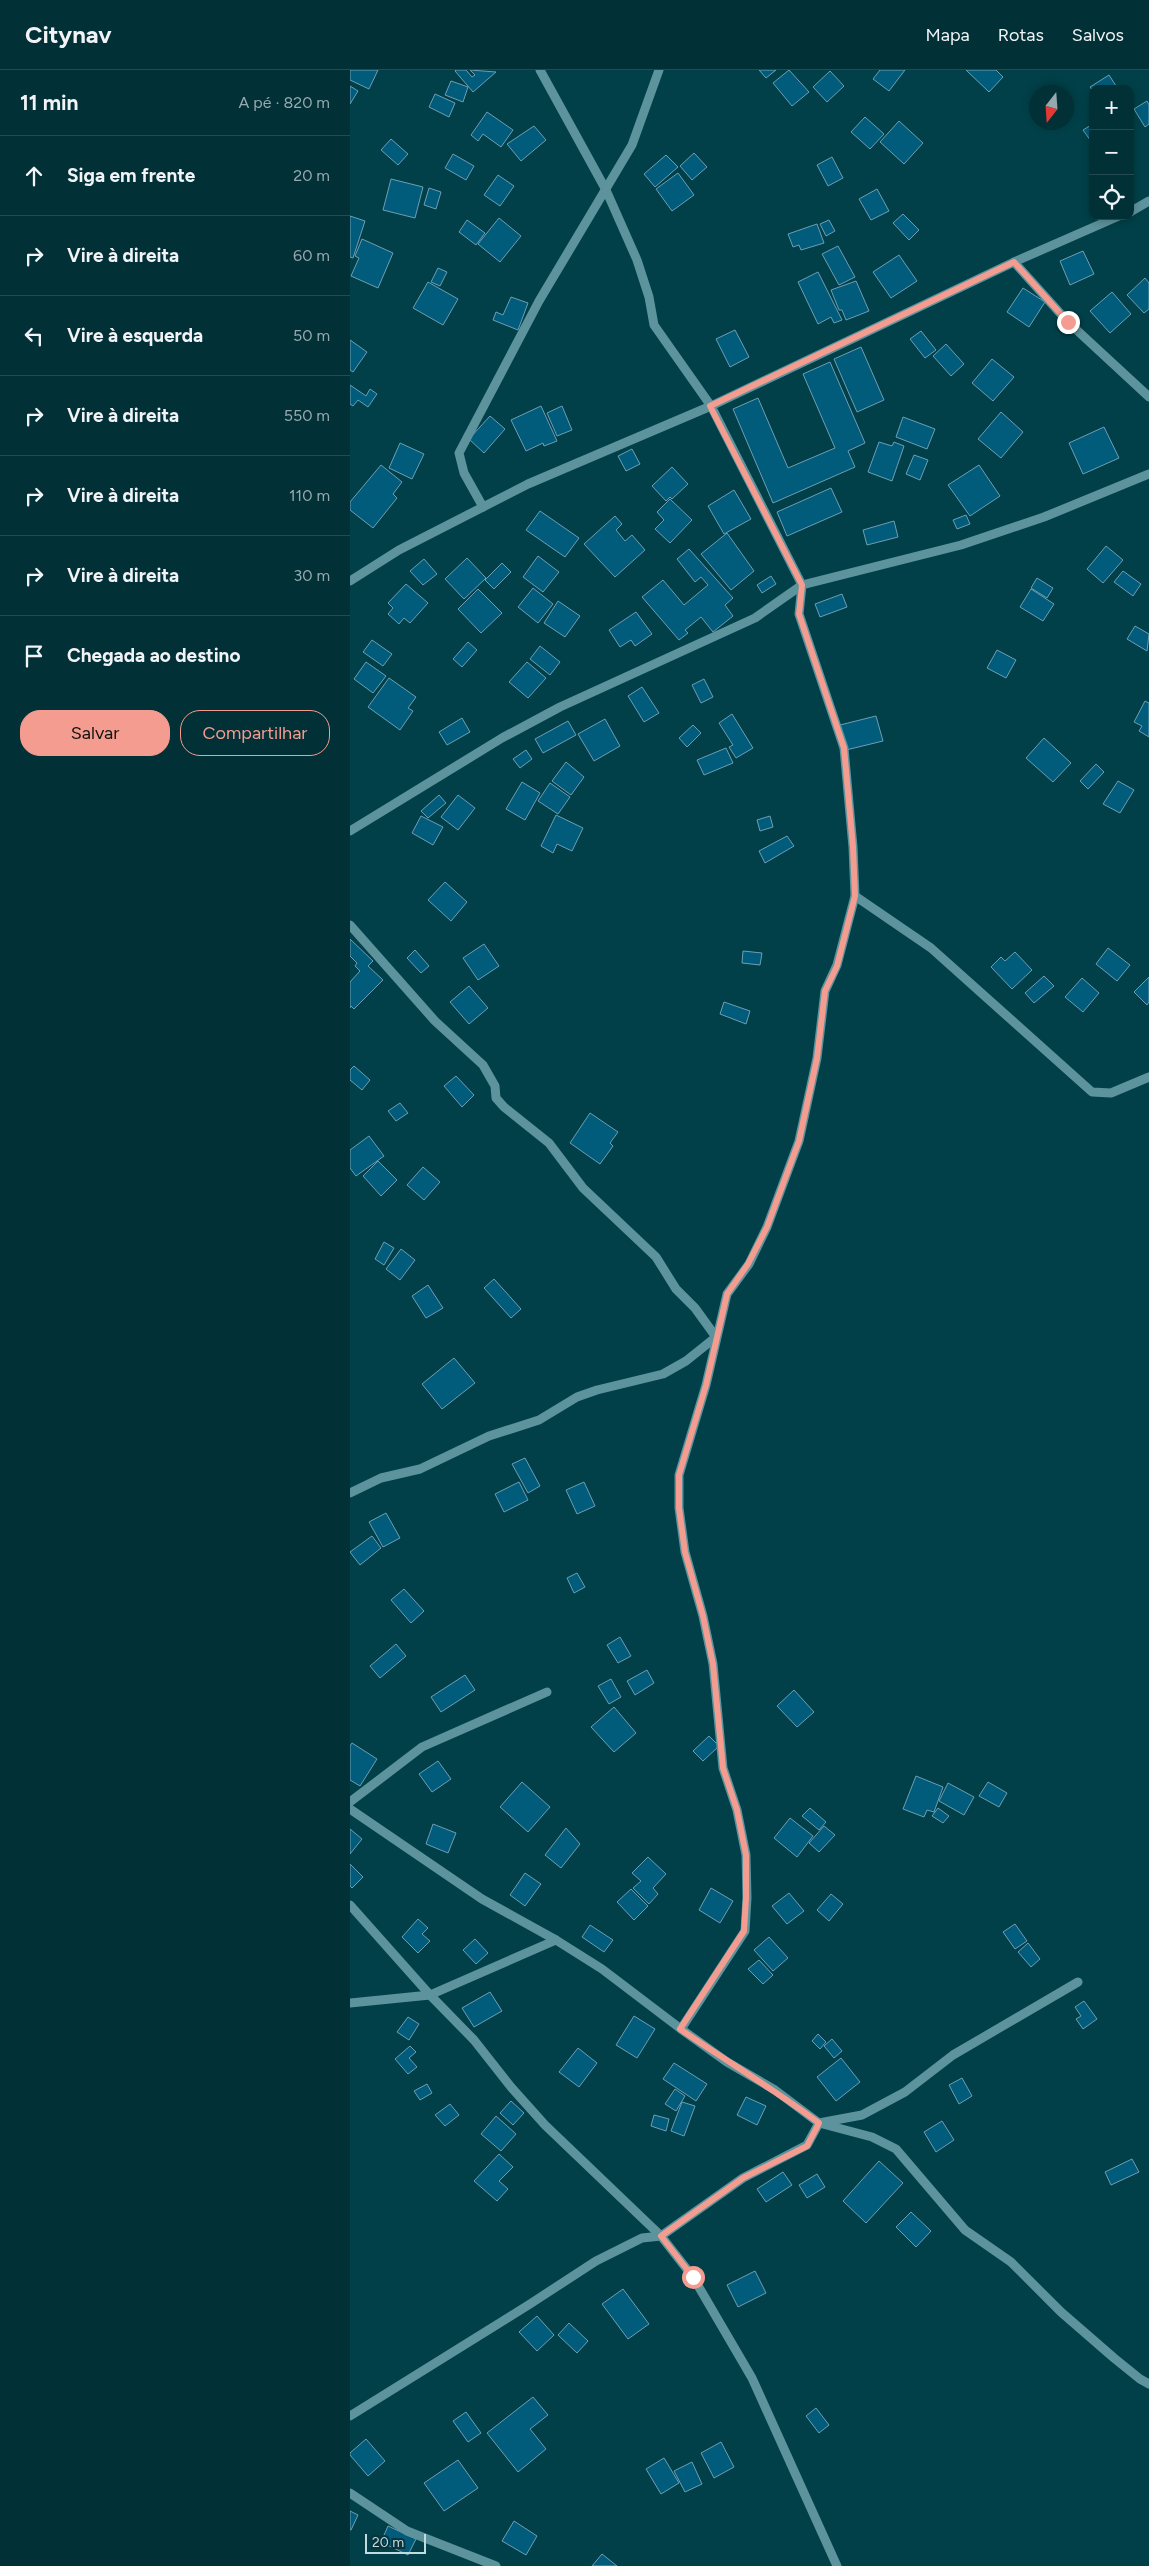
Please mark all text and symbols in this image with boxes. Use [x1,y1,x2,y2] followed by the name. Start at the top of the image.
[25,20,112,49] text: Citynav
[926,24,970,46] text: Mapa
[998,24,1044,46] text: Rotas
[1072,24,1124,46] text: Salvos
[1029,85,1074,130] north arrow
[1089,85,1134,220] map controls
[1089,85,1134,130] button: +
[20,90,78,115] text: 11 min
[238,93,330,112] text: A pé · 820 m
[1089,130,1134,175] button: −
[20,162,48,190] icon: ahead
[67,164,195,187] text: Siga em frente
[293,166,330,185] text: 20 m
[1089,175,1134,220] button: locate
[20,242,48,270] icon: right
[67,244,179,267] text: Vire à direita
[293,246,330,265] text: 60 m
[1057,311,1080,334] route end
[20,322,48,350] icon: left
[67,324,203,347] text: Vire à esquerda
[293,326,330,345] text: 50 m
[20,402,48,430] icon: right
[67,404,179,427] text: Vire à direita
[284,406,330,425] text: 550 m
[20,482,48,510] icon: right
[67,484,179,507] text: Vire à direita
[289,486,330,505] text: 110 m
[20,562,48,590] icon: right
[67,564,179,587] text: Vire à direita
[293,566,330,585] text: 30 m
[20,642,48,670] icon: arrive
[67,644,240,667] text: Chegada ao destino
[20,710,170,756] button: Salvar
[180,710,330,756] button: Compartilhar
[682,2266,705,2289] route start
[365,2531,426,2554] scale bar
[372,2534,404,2551] text: 20 m

